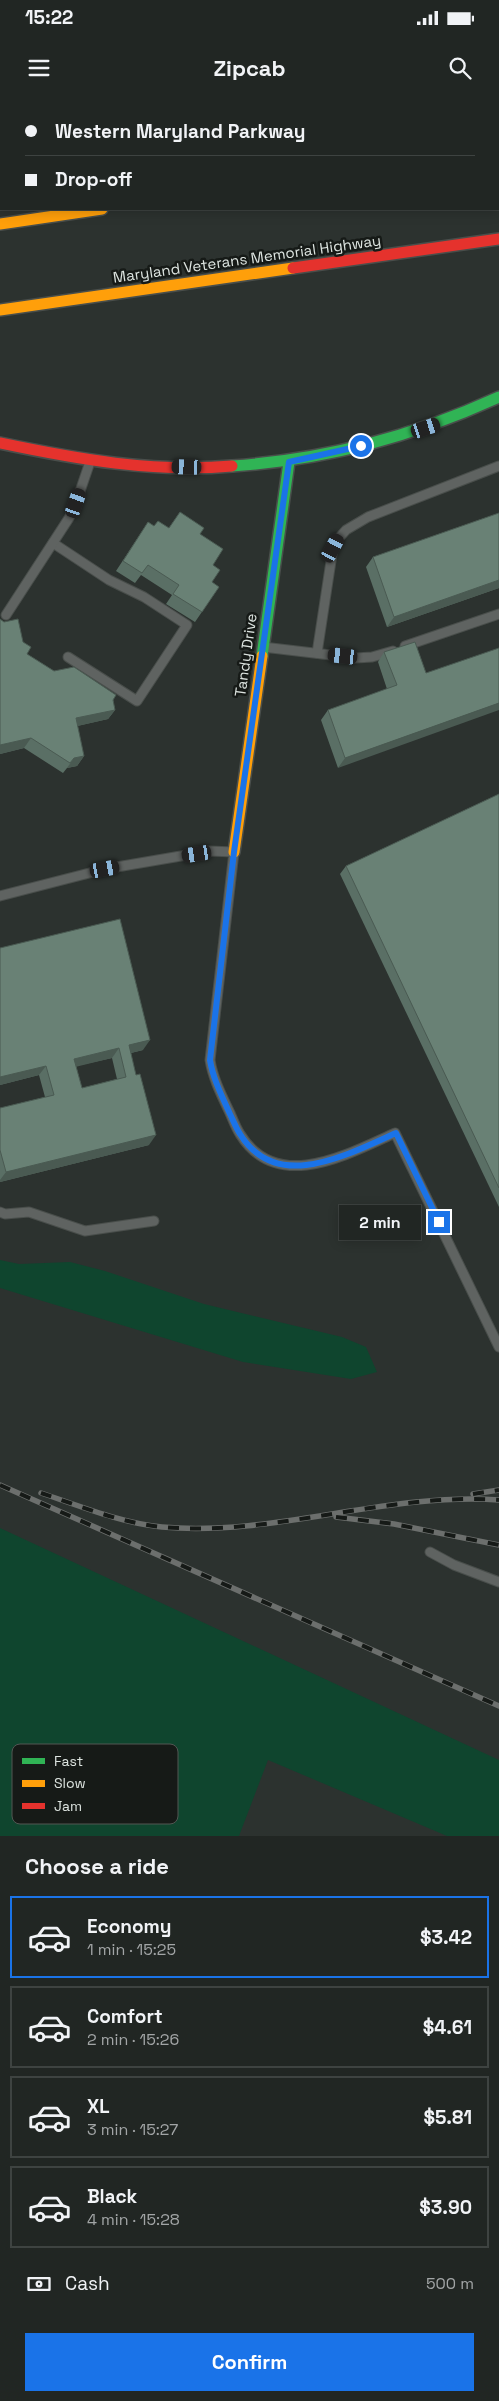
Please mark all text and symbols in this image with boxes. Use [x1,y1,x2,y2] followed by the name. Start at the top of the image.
[25,5,73,30] text: 15:22
[25,54,53,82] icon: menu
[213,54,286,82] text: Zipcab
[446,54,474,82] icon: search
[55,119,306,144] text: Western Maryland Parkway
[55,167,133,192] text: Drop-off
[112,230,382,287] street label: Maryland Veterans Memorial Highway
[409,416,442,440] car
[350,435,372,457] route start
[171,459,202,475] car
[64,486,87,520] car
[319,531,346,565] car
[230,612,261,698] street label: Tandy Drive
[327,647,358,665] car
[181,844,212,864] car
[88,859,121,879] car
[339,1204,422,1240] callout: 2 min
[428,1211,450,1233] route end
[359,1212,401,1233] text: 2 min
[12,1744,178,1824] legend
[54,1752,83,1770] text: Fast
[54,1774,86,1792] text: Slow
[54,1797,82,1815] text: Jam
[25,1852,169,1880] text: Choose a ride
[87,1914,171,1939] text: Economy
[27,1915,72,1960] icon: car
[420,1925,472,1950] text: $3.42
[87,1939,176,1960] text: 1 min · 15:25
[87,2004,163,2029] text: Comfort
[27,2005,72,2050] icon: car
[423,2015,472,2040] text: $4.61
[87,2029,179,2050] text: 2 min · 15:26
[87,2094,110,2119] text: XL
[27,2095,72,2140] icon: car
[423,2105,472,2130] text: $5.81
[87,2119,178,2140] text: 3 min · 15:27
[87,2184,137,2209] text: Black
[27,2185,72,2230] icon: car
[419,2195,472,2220] text: $3.90
[87,2209,180,2230] text: 4 min · 15:28
[25,2270,53,2298] icon: cash
[65,2271,110,2296] text: Cash
[426,2273,474,2294] text: 500 m
[25,2333,474,2391] button: Confirm

